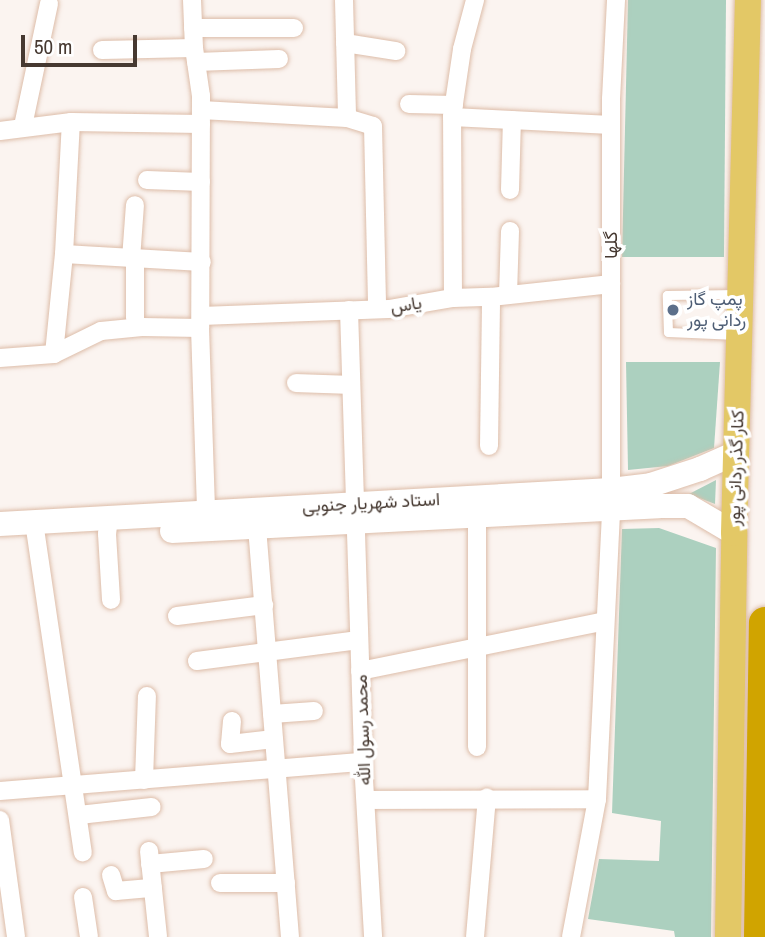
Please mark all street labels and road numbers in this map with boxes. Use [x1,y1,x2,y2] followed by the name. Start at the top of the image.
[600,231,622,259] street label: گلها
[389,292,423,318] street label: یاس
[723,410,749,526] street label: کنار گذر ردانی پور
[301,489,441,517] street label: استاد شهریار جنوبی
[350,674,376,786] street label: محمد رسول الله

